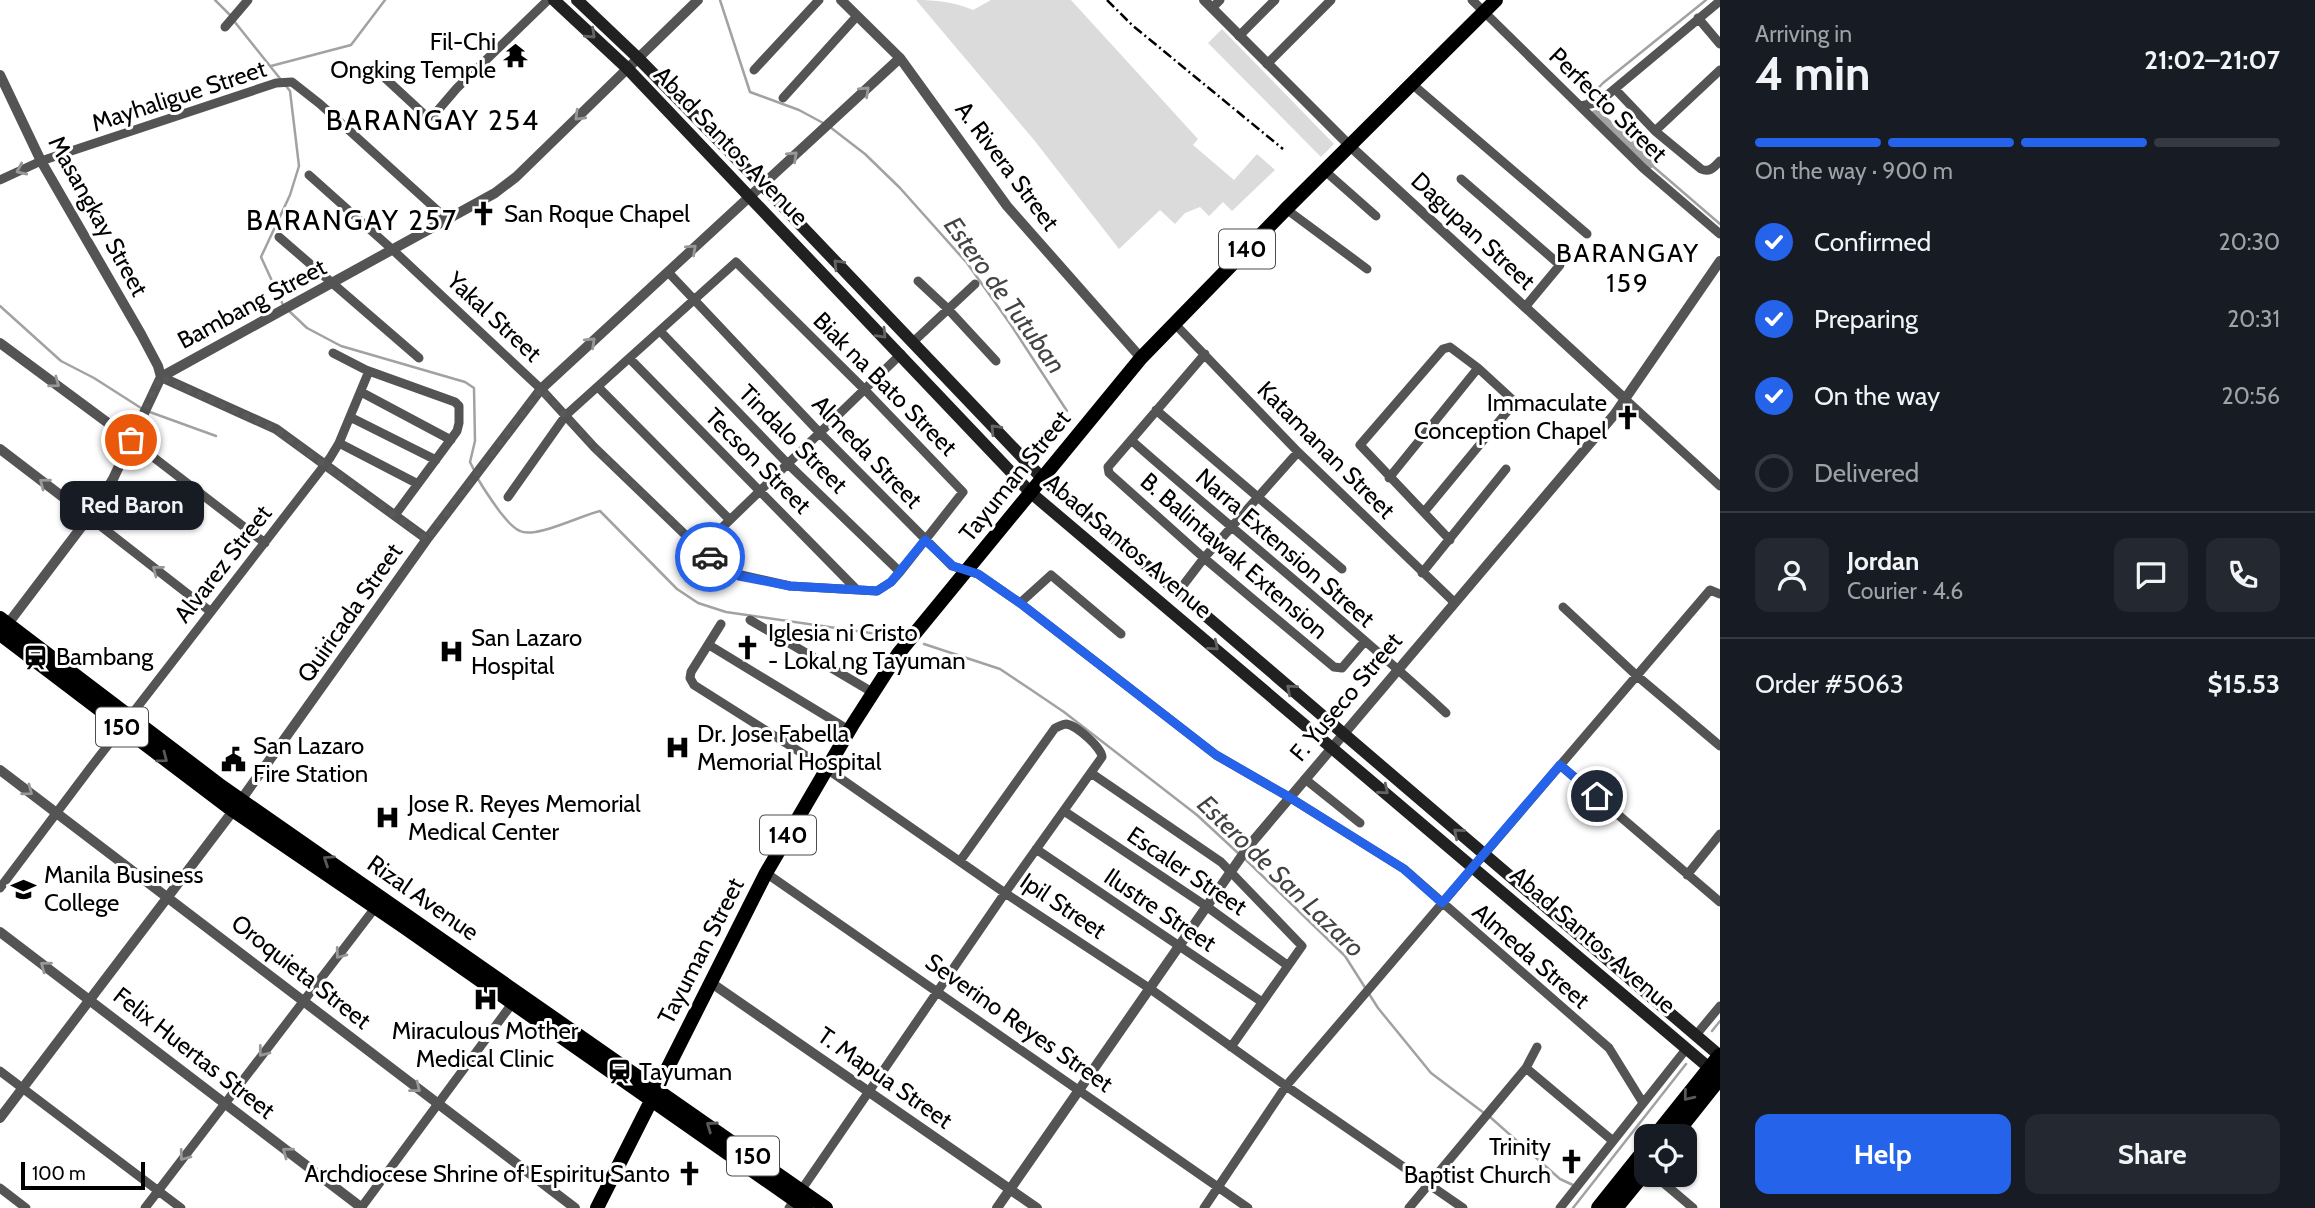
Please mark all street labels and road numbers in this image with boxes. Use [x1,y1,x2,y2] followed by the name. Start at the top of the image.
[1543,41,1673,168] street label: Perfecto Street
[88,54,270,137] street label: Mayhaligue Street
[648,60,815,231] street label: Abad Santos Avenue
[949,95,1065,236] street label: A. Rivera Street
[42,131,154,301] street label: Masangkay Street
[1405,166,1541,295] street label: Dagupan Street
[1219,230,1275,268] road number: 140
[172,252,331,355] street label: Bambang Street
[440,265,548,368] street label: Yakal Street
[808,306,963,461] street label: Biak na Bato Street
[1252,375,1401,524] street label: Katamanan Street
[733,378,854,499] street label: Tindalo Street
[806,389,928,514] street label: Almeda Street
[699,402,817,520] street label: Tecson Street
[953,404,1076,547] street label: Tayuman Street
[1190,462,1381,633] street label: Narra Extension Street
[1135,466,1334,645] street label: B. Balintawak Extension
[1039,467,1218,624] street label: Abad Santos Avenue
[168,499,278,628] street label: Alvarez Street
[291,538,408,688] street label: Quiricada Street
[1283,626,1408,767] street label: F. Yuseco Street
[96,708,148,747] road number: 150
[760,816,816,855] road number: 140
[1122,820,1253,921] street label: Escaler Street
[362,849,485,947] street label: Rizal Avenue
[1505,860,1682,1019] street label: Abad Santos Avenue
[1099,862,1222,958] street label: Ilustre Street
[1015,866,1112,945] street label: Ipil Street
[651,873,750,1029] street label: Tayuman Street
[1467,897,1596,1014] street label: Almeda Street
[226,908,377,1035] street label: Oroquieta Street
[920,947,1119,1098] street label: Severino Reyes Street
[108,981,281,1125] street label: Felix Huertas Street
[812,1021,958,1135] street label: T. Mapua Street
[727,1136,779,1176] road number: 150

